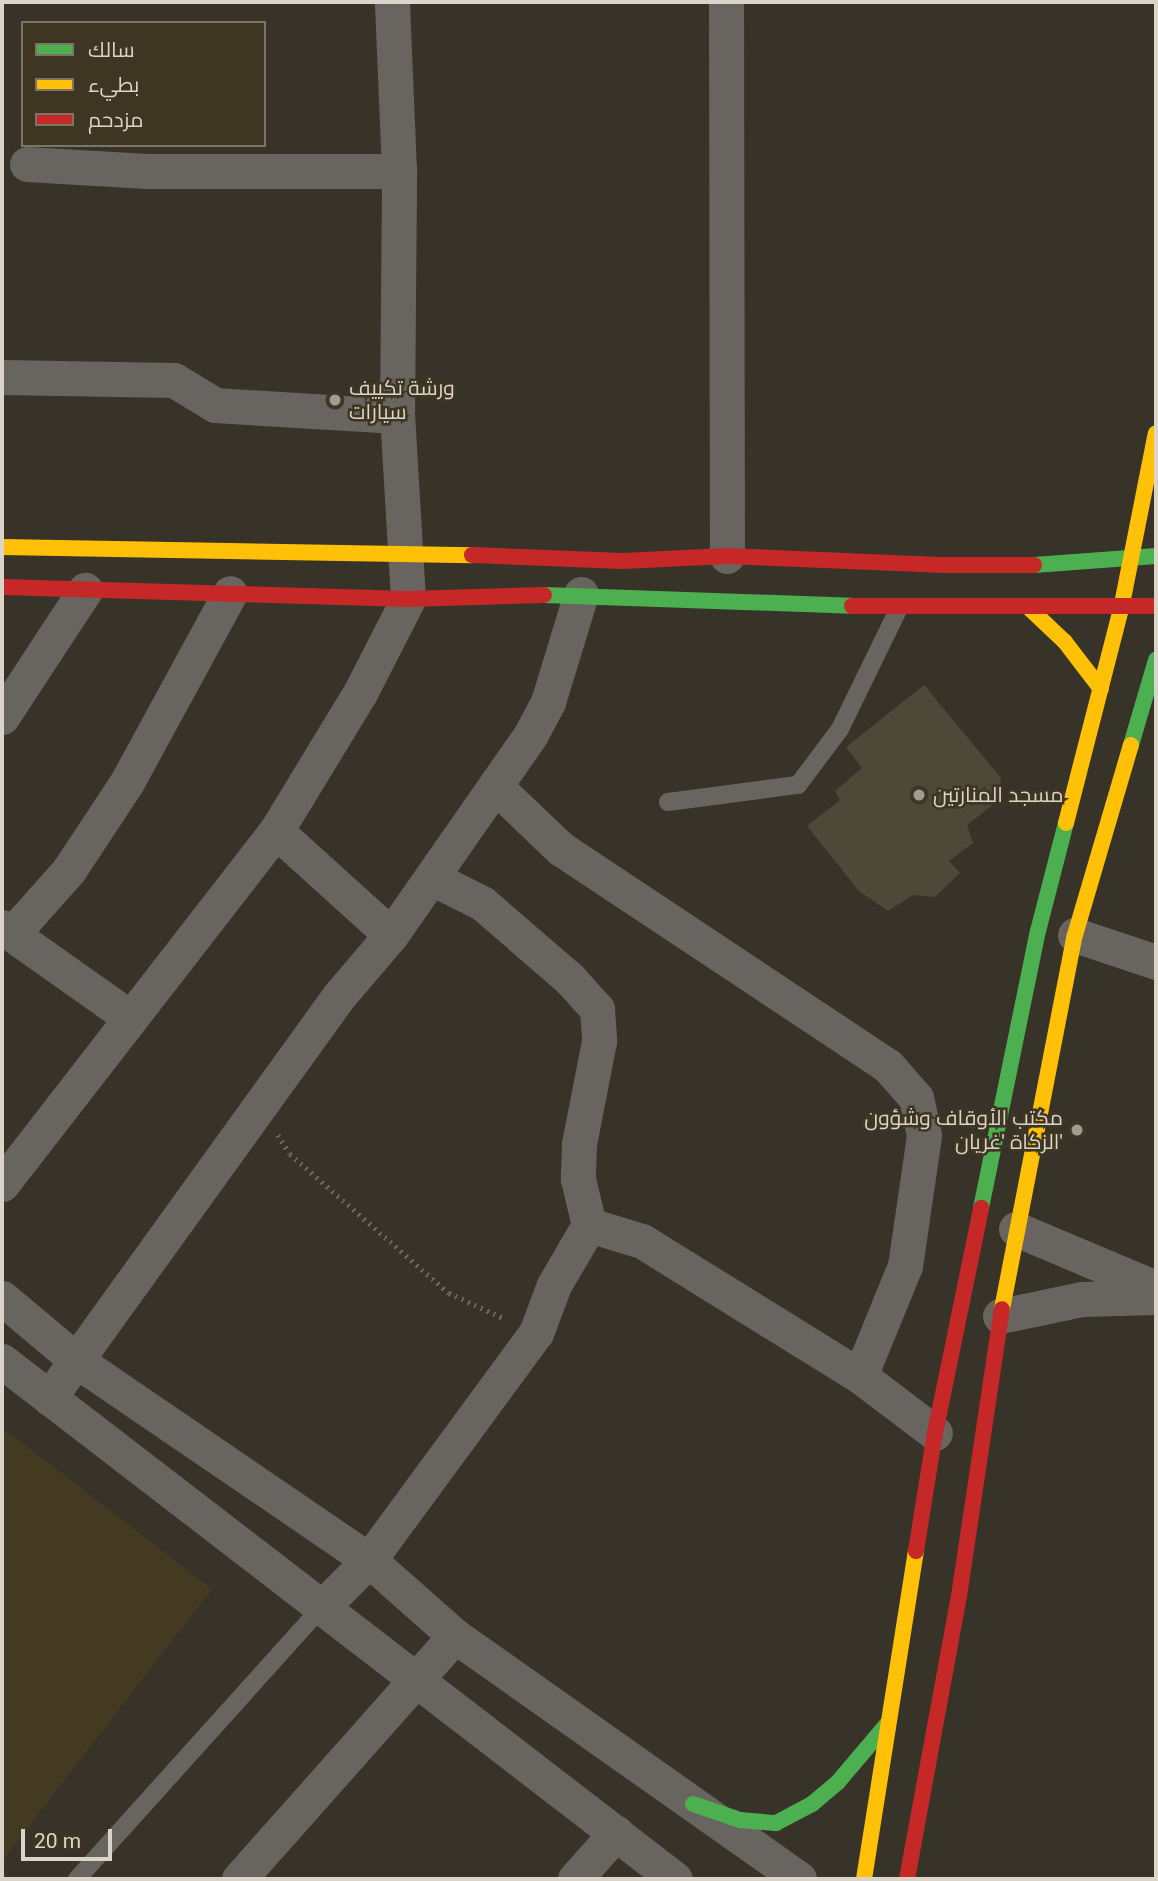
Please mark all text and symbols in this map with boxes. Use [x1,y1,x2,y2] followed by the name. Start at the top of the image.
[21,21,266,147] legend
[88,38,135,62] text: سالك
[88,73,139,97] text: بطيء
[88,108,143,132] text: مزدحم
[349,375,455,425] place label: ورشة تكييف سيارات
[327,392,343,408] marker: ورشة تكييف سيارات
[933,782,1064,808] place label: مسجد المنارتين
[911,787,927,803] marker: مسجد المنارتين
[864,1105,1063,1155] place label: مكتب الأوقاف وشؤون الزكاة 'غريان'
[1069,1122,1085,1138] marker: مكتب الأوقاف وشؤون الزكاة 'غريان'
[24,1814,116,1858] scale bar
[34,1829,81,1853] text: 20 m

